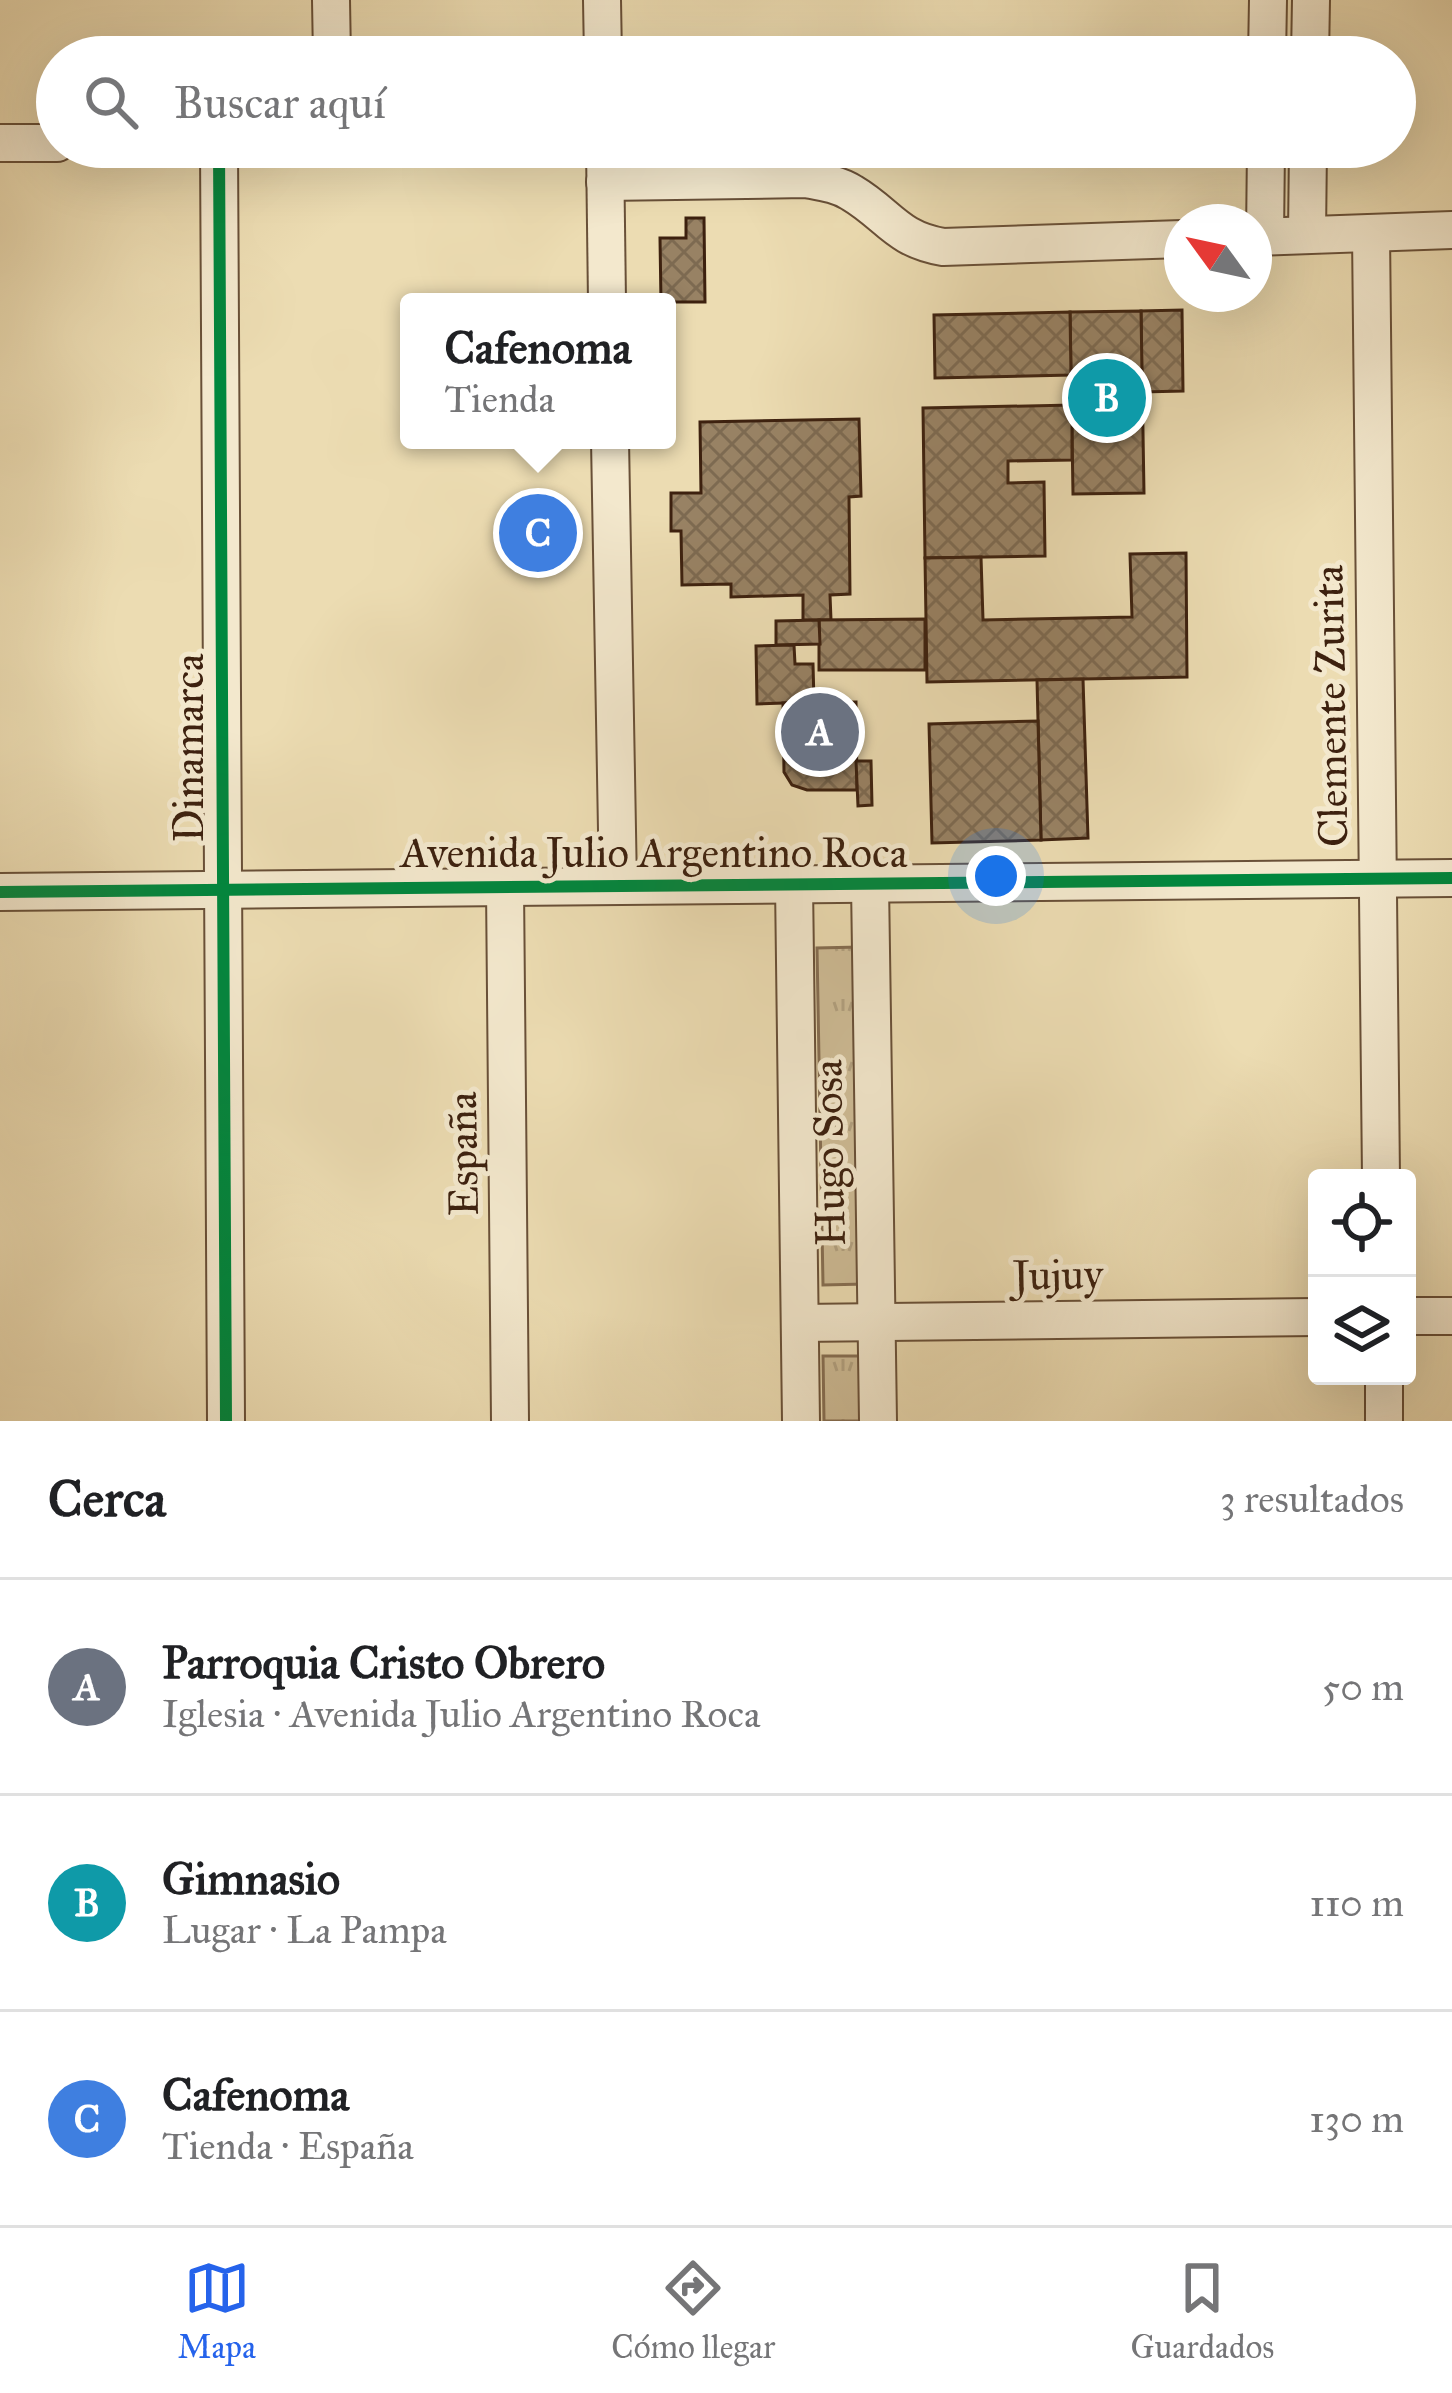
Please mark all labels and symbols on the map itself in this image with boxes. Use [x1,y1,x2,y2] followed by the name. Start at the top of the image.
[1164,204,1272,312] north arrow
[1068,353,1146,443] pin: B
[499,488,577,578] pin: C
[1303,564,1359,848] street label: Clemente Zurita
[163,653,215,843] street label: Dinamarca
[781,687,859,777] pin: A
[399,827,908,879] street label: Avenida Julio Argentino Roca
[966,846,1026,906] your location
[801,1059,857,1247] street label: Hugo Sosa
[436,1091,490,1217] street label: España
[1008,1248,1105,1302] street label: Jujuy

